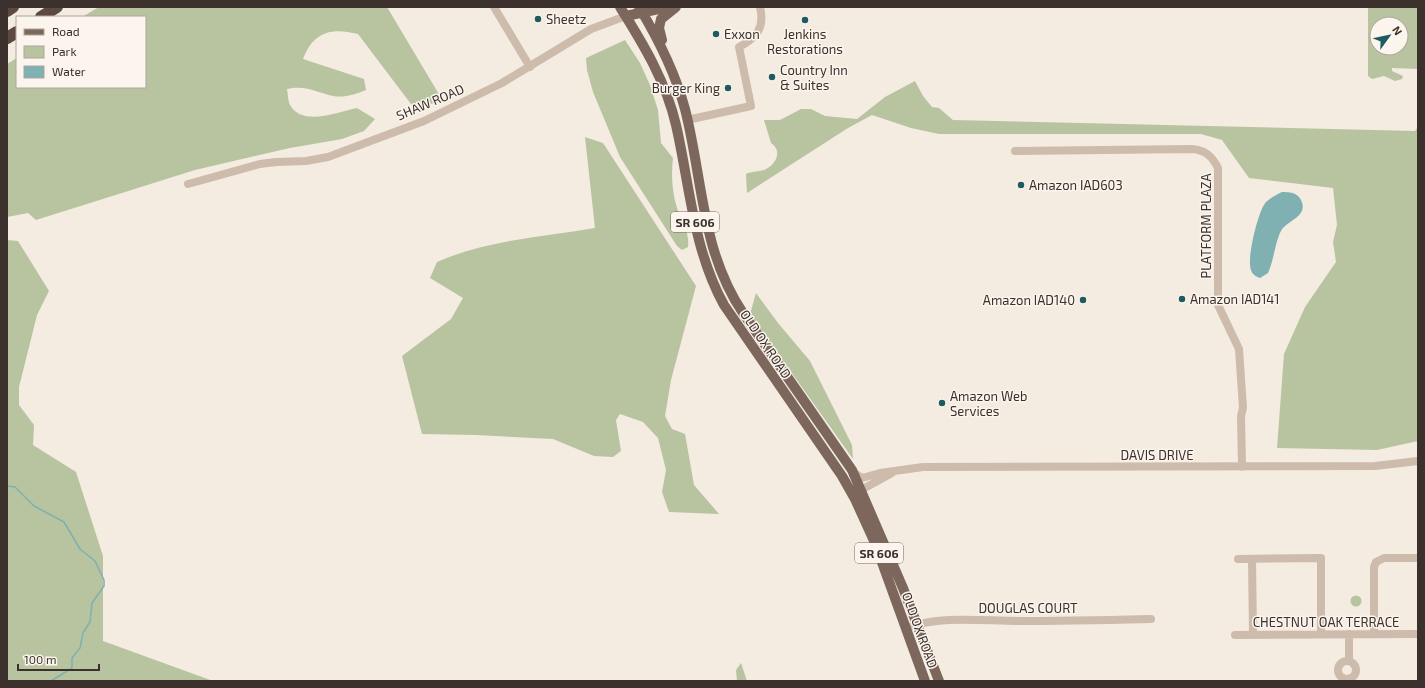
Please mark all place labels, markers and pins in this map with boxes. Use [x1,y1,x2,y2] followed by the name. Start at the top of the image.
[546,11,586,27] place label: Sheetz
[533,14,543,24] marker: Sheetz
[800,15,810,25] marker: Jenkins Restorations
[724,26,760,42] place label: Exxon
[767,26,843,57] place label: Jenkins Restorations
[711,29,721,39] marker: Exxon
[780,62,848,93] place label: Country Inn & Suites
[767,72,777,82] marker: Country Inn & Suites
[652,80,720,96] place label: Burger King
[723,83,733,93] marker: Burger King
[1029,177,1123,193] place label: Amazon IAD603
[1016,180,1026,190] marker: Amazon IAD603
[1190,291,1280,307] place label: Amazon IAD141
[983,292,1075,308] place label: Amazon IAD140
[1177,294,1187,304] marker: Amazon IAD141
[1078,295,1088,305] marker: Amazon IAD140
[950,388,1027,419] place label: Amazon Web Services
[937,398,947,408] marker: Amazon Web Services

